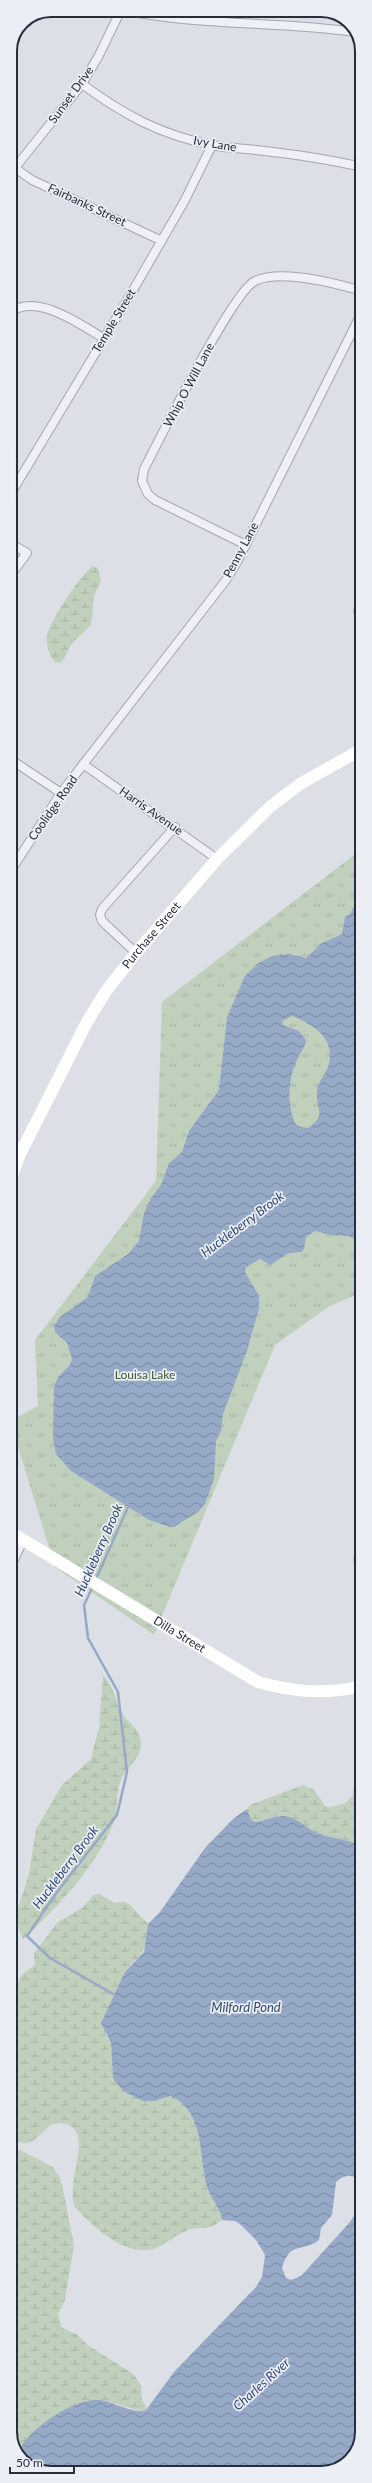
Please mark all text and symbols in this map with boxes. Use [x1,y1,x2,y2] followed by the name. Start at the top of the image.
[45,63,96,126] street label: Sunset Drive
[192,132,238,155] street label: Ivy Lane
[46,180,129,229] street label: Fairbanks Street
[89,285,139,356] street label: Temple Street
[160,340,217,430] street label: Whip O Will Lane
[220,519,261,580] street label: Penny Lane
[25,772,81,843] street label: Coolidge Road
[117,783,186,838] street label: Harris Avenue
[119,898,184,971] street label: Purchase Street
[197,1187,287,1260] water label: Huckleberry Brook
[115,1367,175,1382] park label: Louisa Lake
[70,1500,126,1599] water label: Huckleberry Brook
[151,1613,209,1656] street label: Dilla Street
[29,1822,102,1912] water label: Huckleberry Brook
[211,1999,281,2015] water label: Milford Pond
[229,2354,293,2414] water label: Charles River
[10,2449,74,2475] scale bar
[16,2455,43,2470] text: 50 m

